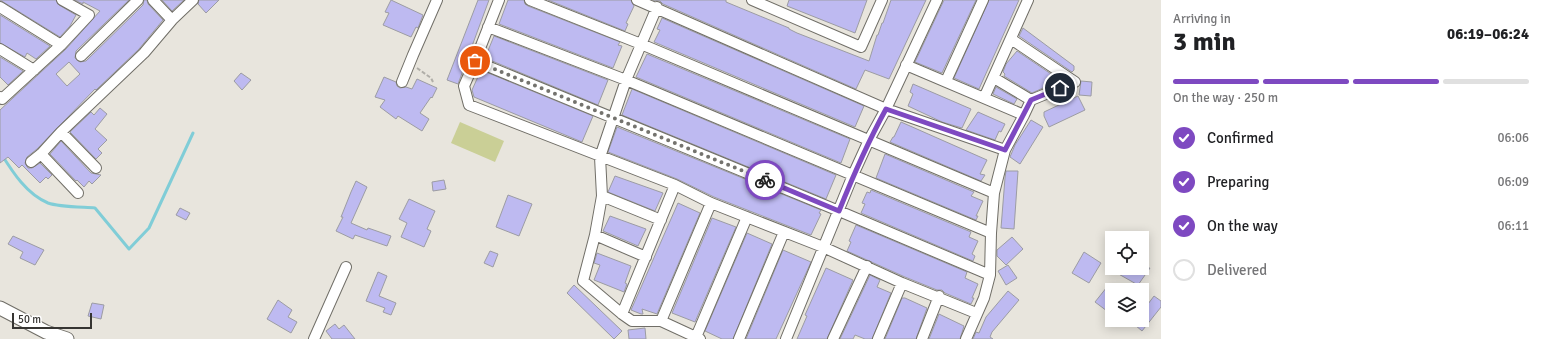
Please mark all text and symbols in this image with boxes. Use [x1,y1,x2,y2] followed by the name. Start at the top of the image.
[1173,11,1231,27] text: Arriving in
[1447,25,1529,43] text: 06:19–06:24
[1173,26,1236,58] text: 3 min
[458,44,492,78] pin
[464,50,486,72] icon: bag
[1043,71,1077,105] pin
[1049,77,1071,99] icon: home
[1173,90,1278,106] text: On the way · 250 m
[1173,127,1195,149] icon: check
[1207,129,1274,147] text: Confirmed
[1497,130,1529,146] text: 06:06
[745,160,785,200] courier
[754,169,776,191] icon: bike
[1173,171,1195,193] icon: check
[1207,173,1270,191] text: Preparing
[1497,174,1529,190] text: 06:09
[1173,215,1195,237] icon: check
[1207,217,1278,235] text: On the way
[1497,218,1529,234] text: 06:11
[1105,231,1149,327] map controls
[1105,231,1149,275] button: locate
[1207,261,1267,279] text: Delivered
[1105,283,1149,327] button: layers
[12,311,92,330] scale bar
[18,313,41,326] text: 50 m

